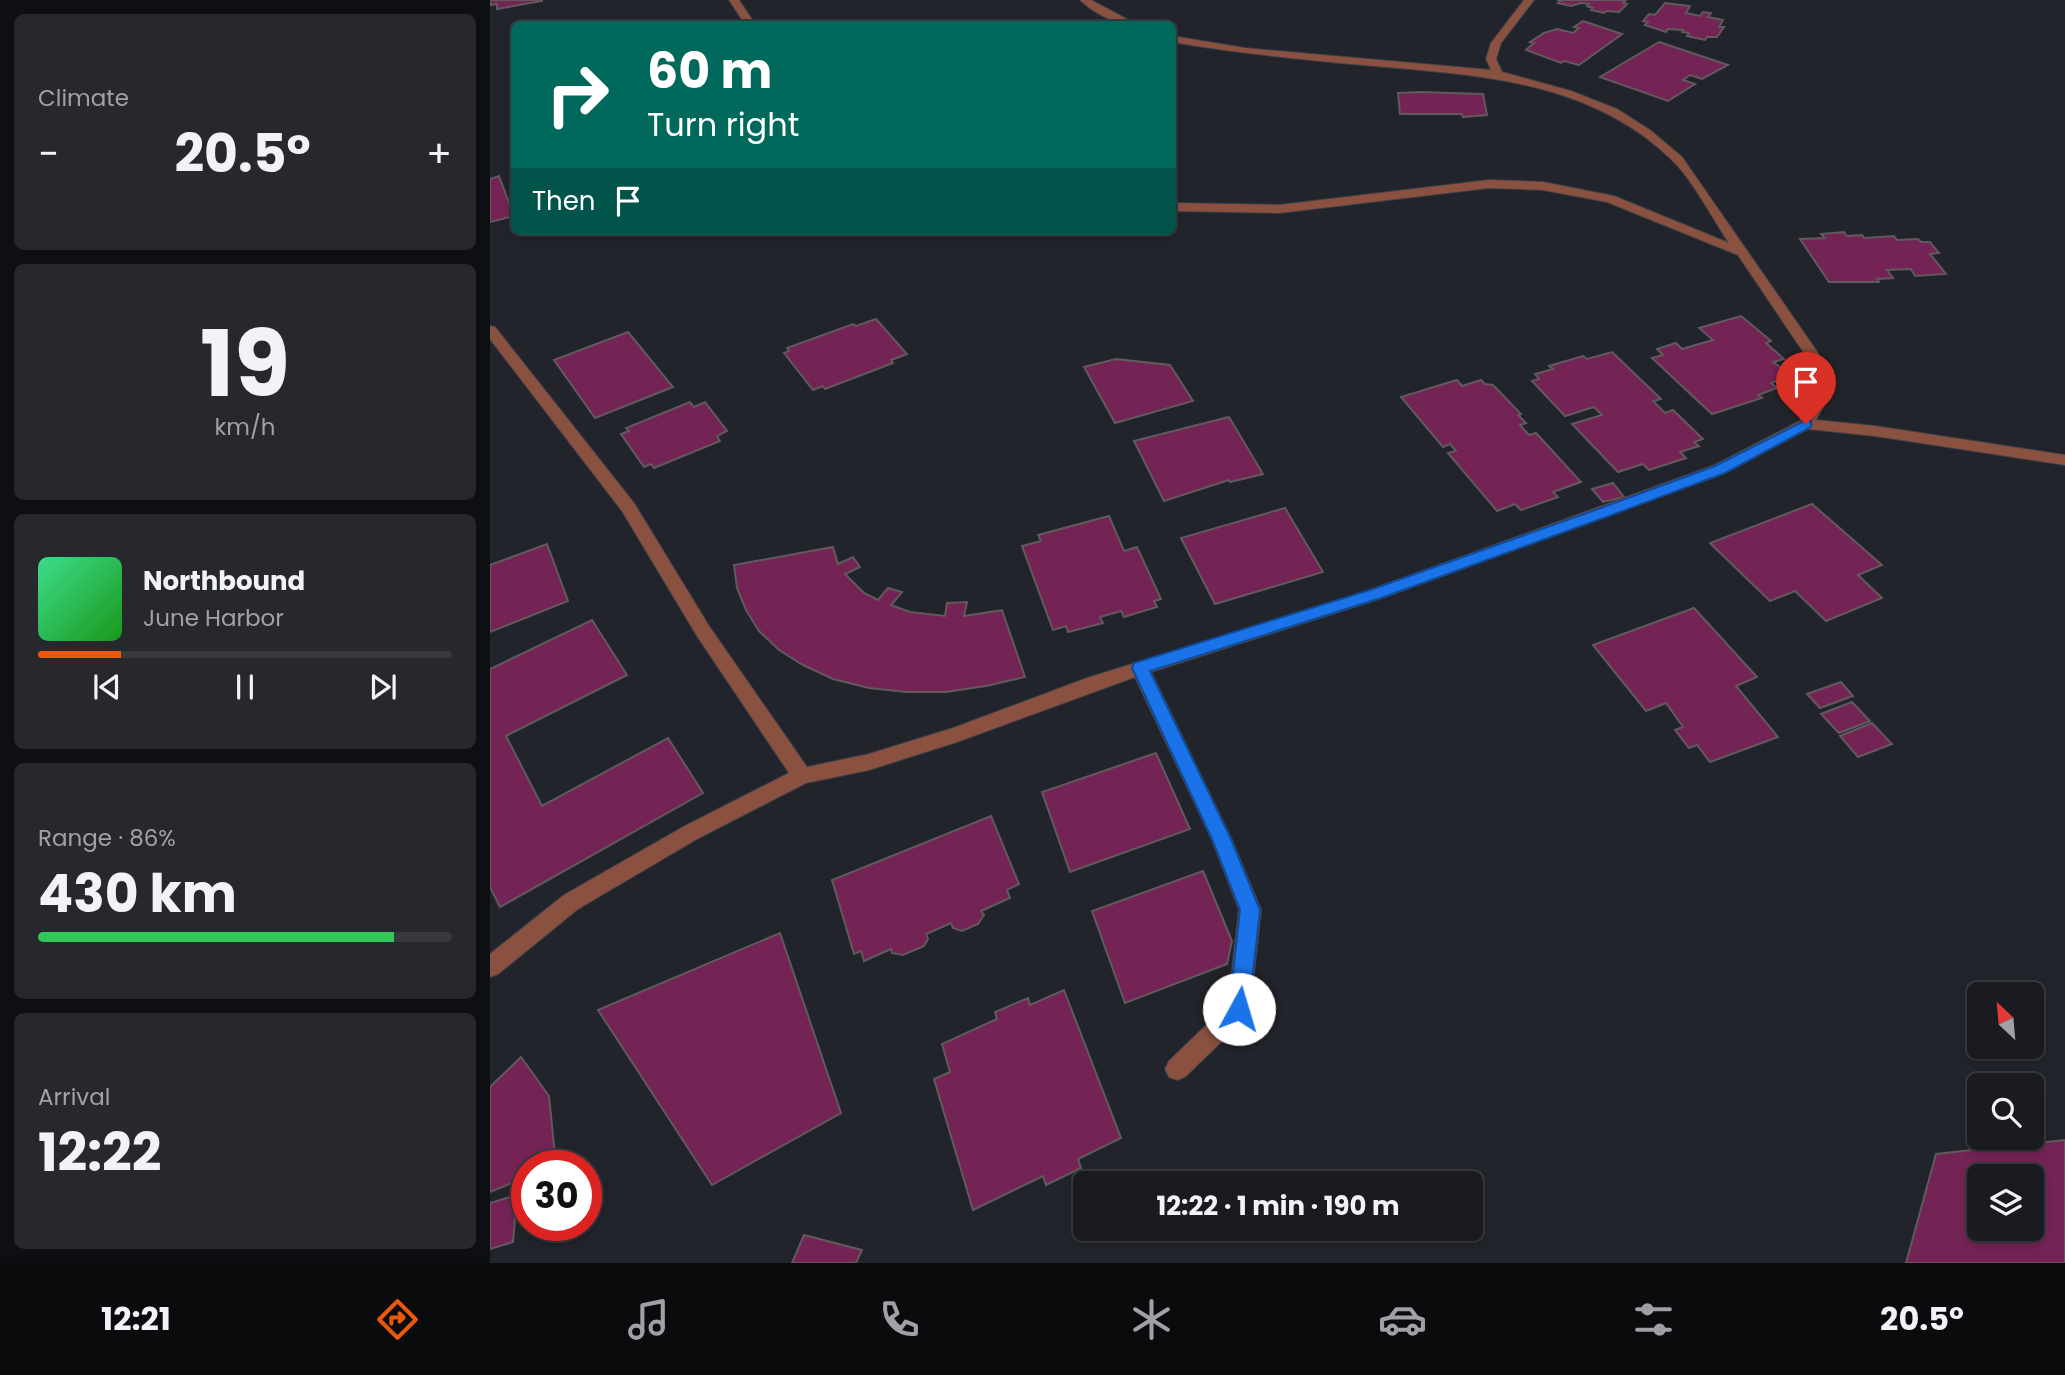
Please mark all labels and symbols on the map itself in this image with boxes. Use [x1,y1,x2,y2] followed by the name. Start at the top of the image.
[1776,352,1836,424] pin
[1202,972,1276,1046] position arrow
[1967,982,2044,1059] north arrow
[511,1150,602,1241] speed limit sign: 30

